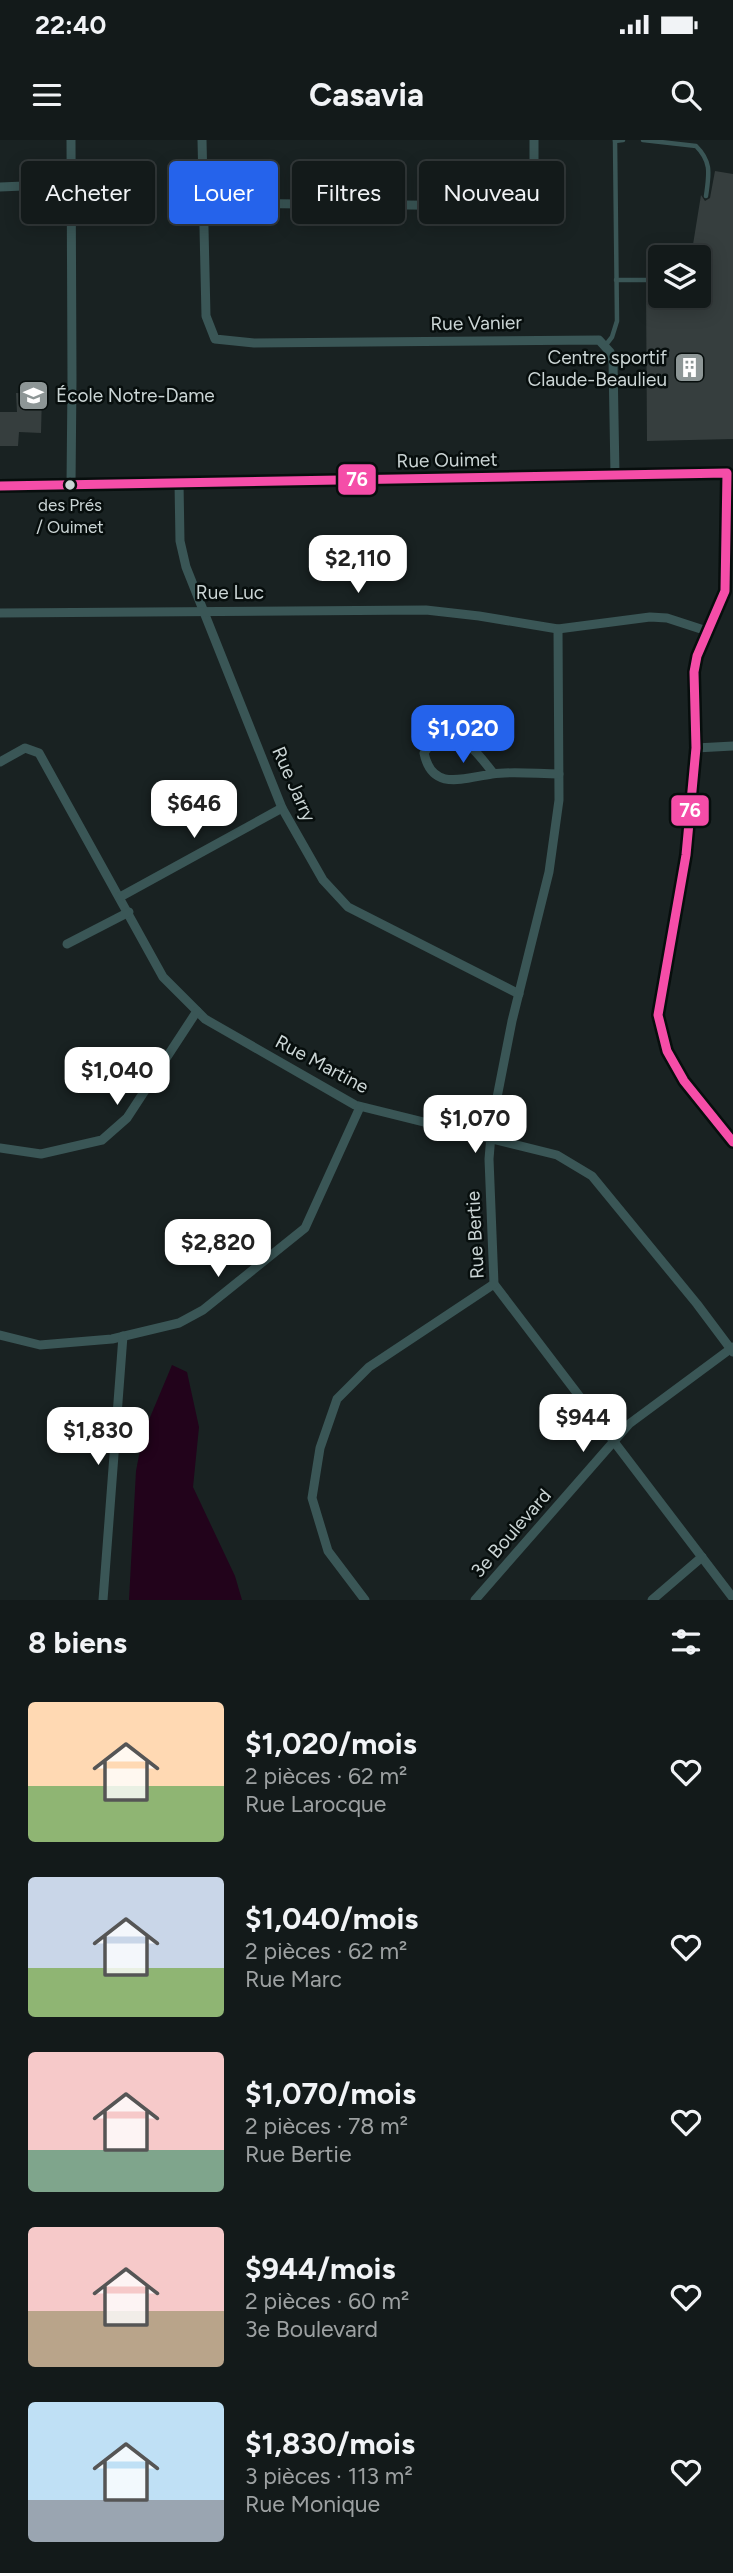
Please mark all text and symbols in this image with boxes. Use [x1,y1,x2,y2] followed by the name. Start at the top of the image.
[35,9,106,41] text: 22:40
[28,76,66,114] icon: menu
[309,76,424,114] text: Casavia
[667,76,705,114] icon: search
[21,161,155,224] chip: Acheter
[169,161,278,224] chip: Louer
[292,161,405,224] chip: Filtres
[419,161,564,224] chip: Nouveau
[648,245,711,308] map controls
[648,245,711,308] button: layers
[430,311,523,335] street label: Rue Vanier
[528,346,667,391] place label: Centre sportif Claude-Beaulieu
[673,351,707,385] building icon: Centre sportif Claude-Beaulieu
[16,378,50,412] school or university icon: École Notre-Dame
[56,384,215,407] place label: École Notre-Dame
[396,448,498,472] street label: Rue Ouimet
[337,463,377,496] line badge: 76
[346,468,368,491] text: 76
[63,478,77,492] marker: des Prés / Ouimet
[36,495,104,537] place label: des Prés / Ouimet
[301,536,415,595] pin: $2,110
[325,544,391,572] text: $2,110
[196,581,264,604] street label: Rue Luc
[406,706,520,765] pin: $1,020
[427,714,499,742] text: $1,020
[267,743,321,825] street label: Rue Jarry
[153,780,235,840] pin: $646
[167,789,221,817] text: $646
[670,794,710,827] line badge: 76
[679,799,701,822] text: 76
[271,1030,373,1098] street label: Rue Martine
[60,1048,174,1107] pin: $1,040
[81,1056,153,1084] text: $1,040
[418,1096,532,1155] pin: $1,070
[440,1104,510,1132] text: $1,070
[461,1190,489,1280] street label: Rue Bertie
[161,1220,275,1279] pin: $2,820
[181,1228,255,1256] text: $2,820
[542,1394,624,1454] pin: $944
[555,1403,611,1431] text: $944
[41,1408,155,1467] pin: $1,830
[63,1416,133,1444] text: $1,830
[466,1484,556,1582] street label: 3e Boulevard
[667,1623,705,1661] icon: filters
[28,1624,127,1661] text: 8 biens
[245,1725,417,1762] text: $1,020/mois
[84,1730,168,1814] icon: home
[667,1753,705,1791] icon: heart
[245,1762,407,1790] text: 2 pièces · 62 m²
[245,1790,386,1818] text: Rue Larocque
[245,1900,418,1937] text: $1,040/mois
[84,1905,168,1989] icon: home
[667,1928,705,1966] icon: heart
[245,1937,407,1965] text: 2 pièces · 62 m²
[245,1965,342,1993] text: Rue Marc
[245,2075,416,2112] text: $1,070/mois
[84,2080,168,2164] icon: home
[667,2103,705,2141] icon: heart
[245,2112,408,2140] text: 2 pièces · 78 m²
[245,2140,351,2168] text: Rue Bertie
[245,2250,395,2287] text: $944/mois
[84,2255,168,2339] icon: home
[667,2278,705,2316] icon: heart
[245,2287,409,2315] text: 2 pièces · 60 m²
[245,2315,378,2343] text: 3e Boulevard
[245,2425,415,2462] text: $1,830/mois
[84,2430,168,2514] icon: home
[667,2453,705,2491] icon: heart
[245,2462,413,2490] text: 3 pièces · 113 m²
[245,2490,380,2518] text: Rue Monique

